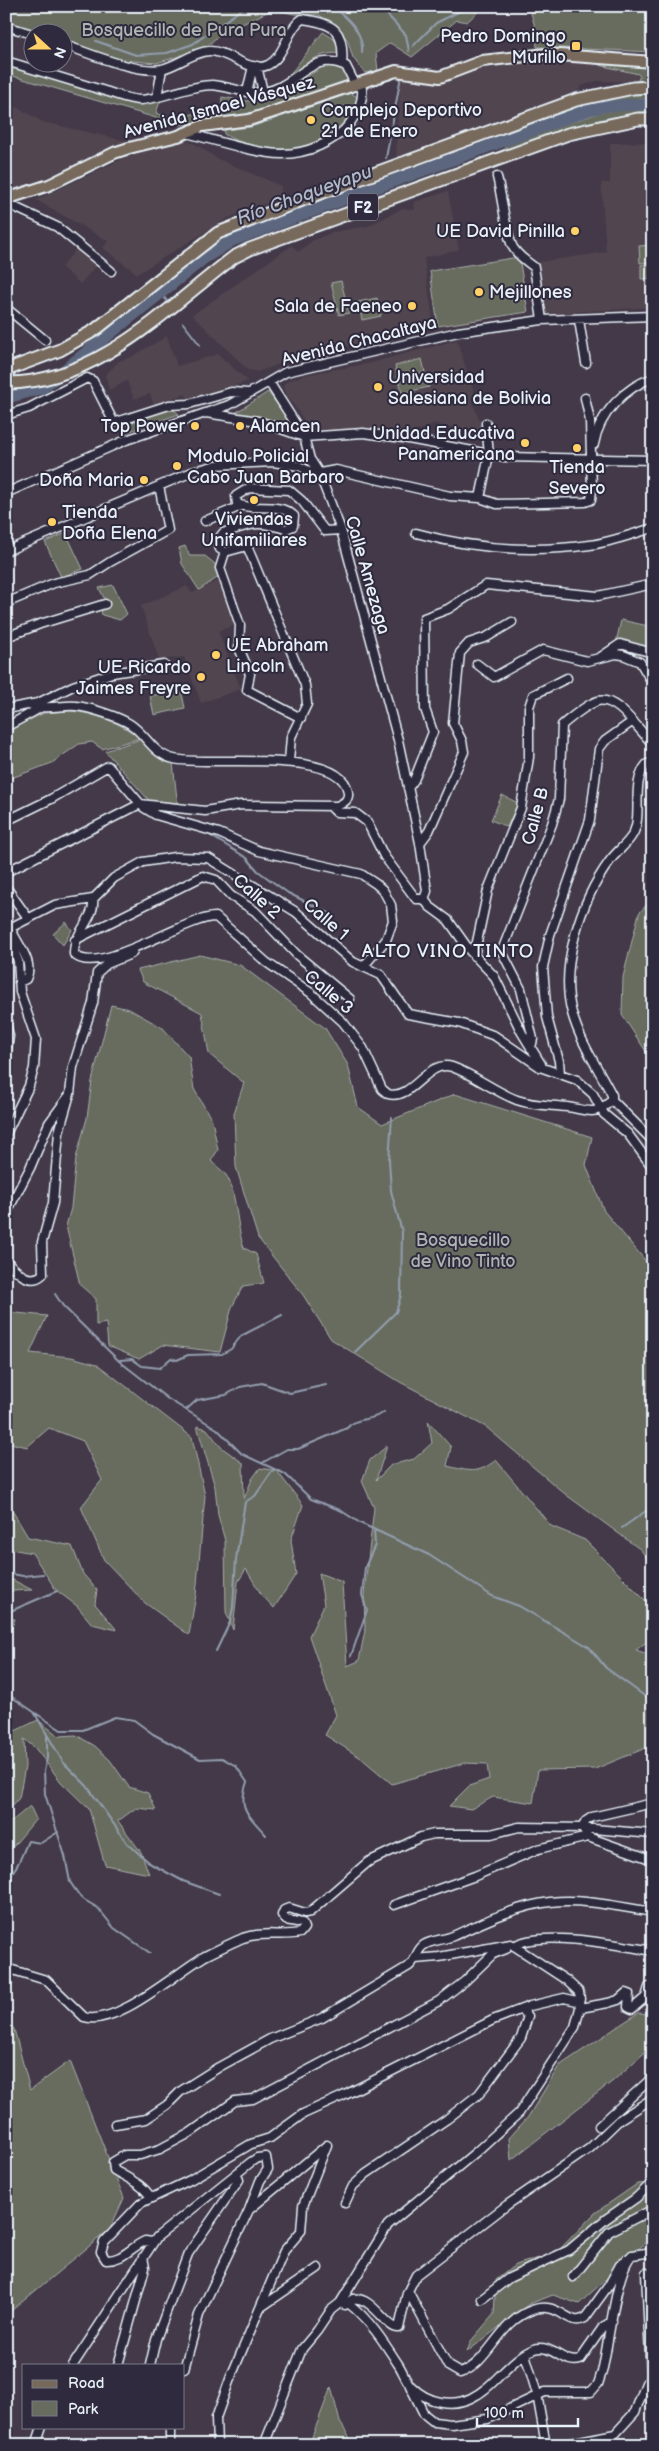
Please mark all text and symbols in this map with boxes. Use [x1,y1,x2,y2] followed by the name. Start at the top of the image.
[81,20,287,41] park label: Bosquecillo de Pura Pura
[22,22,72,72] north arrow
[440,26,566,68] place label: Pedro Domingo Murillo
[570,40,582,52] marker: Pedro Domingo Murillo
[50,45,69,60] text: N
[121,72,317,143] street label: Avenida Ismael Vásquez
[321,100,482,142] place label: Complejo Deportivo 21 de Enero
[305,114,317,126] marker: Complejo Deportivo 21 de Enero
[234,160,376,231] water label: Río Choqueyapu
[348,193,378,220] road number: F2
[436,221,565,242] place label: UE David Pinilla
[569,225,581,237] marker: UE David Pinilla
[489,282,572,303] place label: Mejillones
[473,286,485,298] marker: Mejillones
[274,296,402,317] place label: Sala de Faeneo
[406,300,418,312] marker: Sala de Faeneo
[279,312,439,371] street label: Avenida Chacaltaya
[388,367,551,409] place label: Universidad Salesiana de Bolivia
[372,381,384,393] marker: Universidad Salesiana de Bolivia
[101,416,185,437] place label: Top Power
[250,416,320,437] place label: Alamcen
[189,420,201,432] marker: Top Power
[234,420,246,432] marker: Alamcen
[372,423,515,465] place label: Unidad Educativa Panamericana
[519,437,531,449] marker: Unidad Educativa Panamericana
[571,442,583,454] marker: Tienda Severo
[187,446,345,488] place label: Modulo Policial Cabo Juan Barbaro
[549,457,605,499] place label: Tienda Severo
[171,460,183,472] marker: Modulo Policial Cabo Juan Barbaro
[39,470,134,491] place label: Doña Maria
[138,474,150,486] marker: Doña Maria
[248,494,260,506] marker: Viviendas Unifamiliares
[62,502,157,544] place label: Tienda Doña Elena
[201,509,307,551] place label: Viviendas Unifamiliares
[341,514,394,637] street label: Calle Amezaga
[46,516,58,528] marker: Tienda Doña Elena
[226,635,328,677] place label: UE Abraham Lincoln
[210,649,222,661] marker: UE Abraham Lincoln
[76,657,191,699] place label: UE Ricardo Jaimes Freyre
[195,671,207,683] marker: UE Ricardo Jaimes Freyre
[518,785,553,847] street label: Calle B
[228,869,285,924] street label: Calle 2
[299,894,353,945] street label: Calle 1
[362,940,534,963] district label: ALTO VINO TINTO
[300,966,357,1019] street label: Calle 3
[410,1230,516,1272] park label: Bosquecillo de Vino Tinto
[22,2364,185,2428] legend
[68,2374,104,2393] text: Road
[477,2396,578,2428] scale bar
[68,2400,99,2419] text: Park
[484,2404,524,2423] text: 100 m

